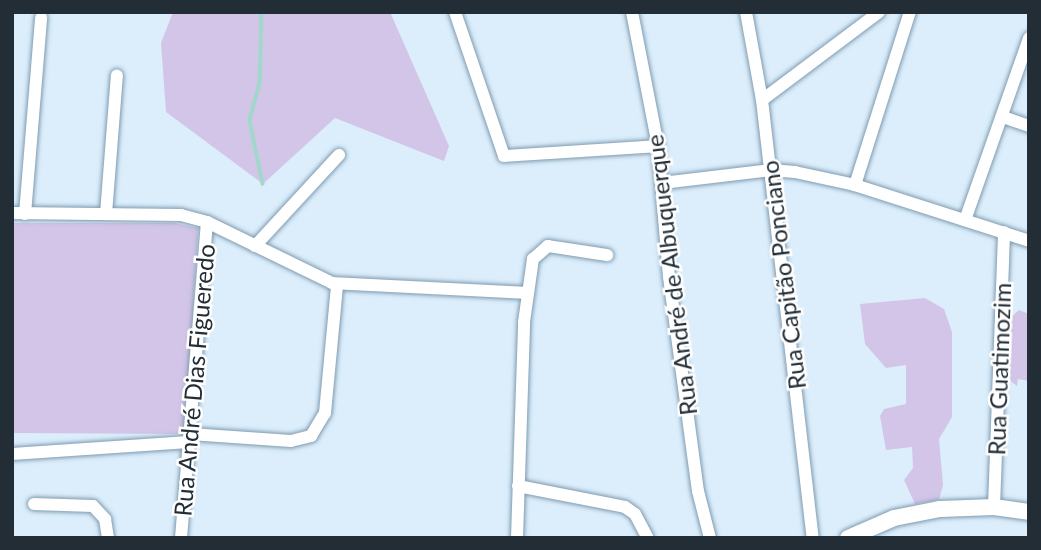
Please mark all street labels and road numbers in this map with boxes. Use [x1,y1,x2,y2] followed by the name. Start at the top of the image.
[639,132,703,418] street label: Rua André de Albuquerque
[755,159,811,391] street label: Rua Capitão Ponciano
[168,242,220,518] street label: Rua André Dias Figueredo
[982,282,1016,456] street label: Rua Guatimozim

